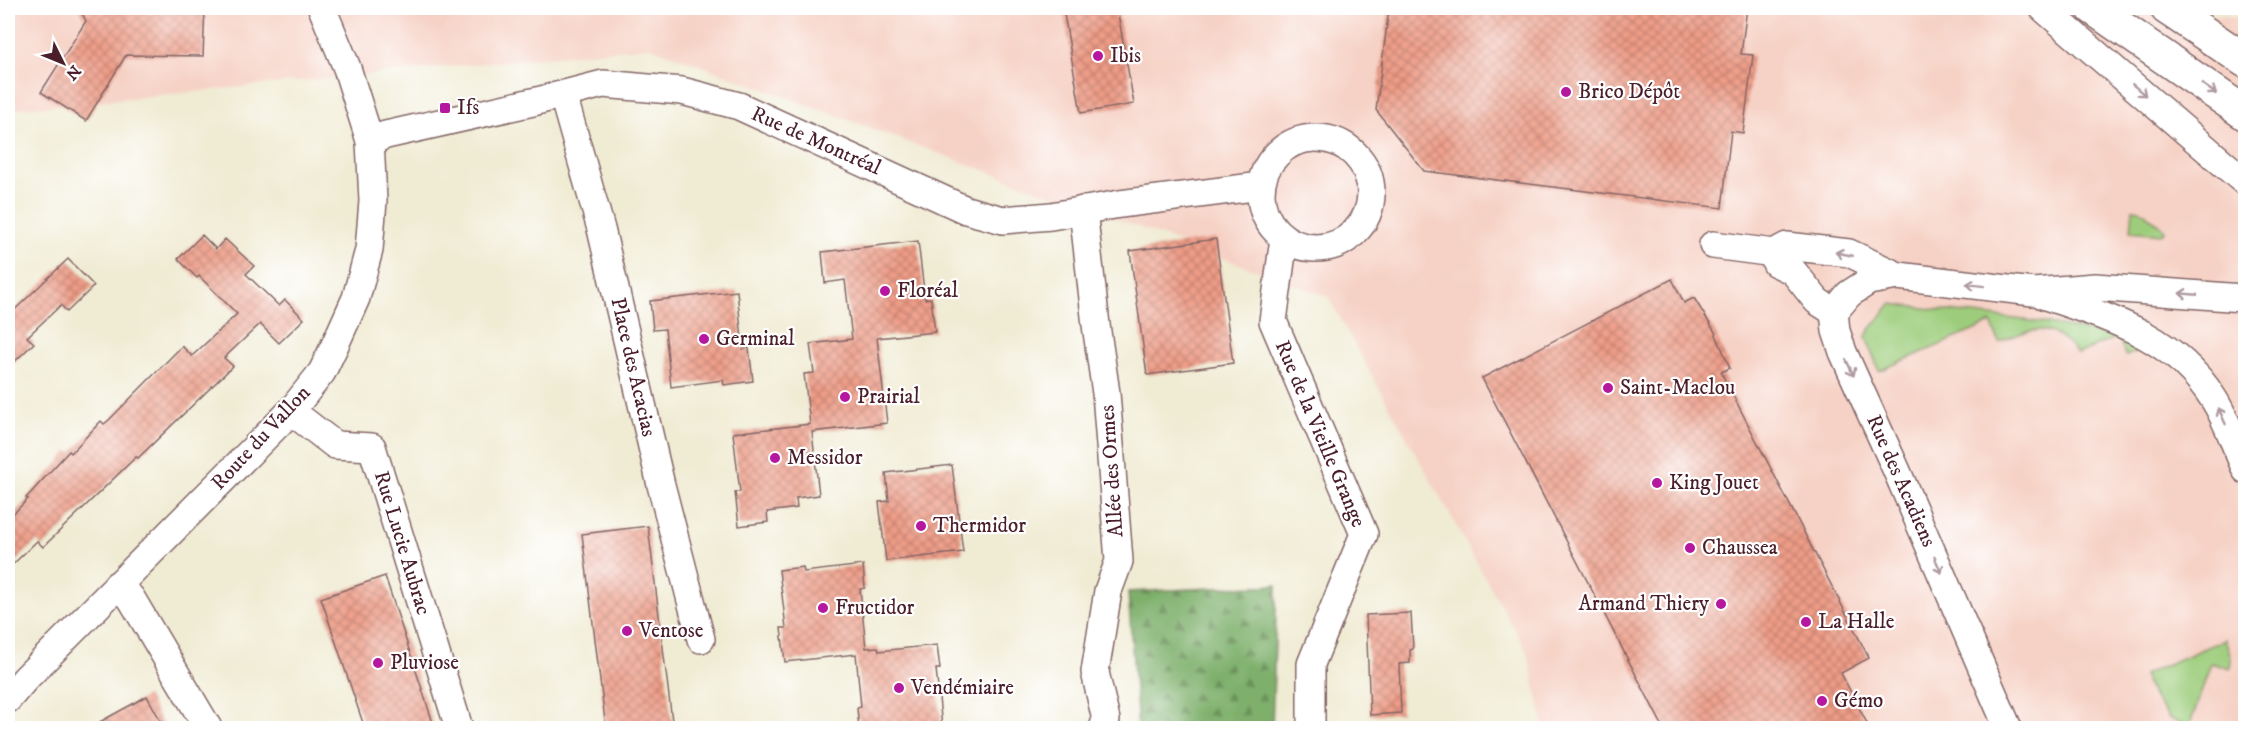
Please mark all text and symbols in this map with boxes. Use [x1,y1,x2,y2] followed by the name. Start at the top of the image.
[33,33,93,93] north arrow
[1110,43,1141,69] place label: Ibis
[1091,49,1105,63] marker: Ibis
[61,61,85,84] text: N
[1578,79,1680,105] place label: Brico Dépôt
[2131,83,2146,97] one-way arrow
[2201,83,2217,95] one-way arrow
[1559,85,1573,99] marker: Brico Dépôt
[457,95,479,121] place label: Ifs
[438,101,452,115] marker: Ifs
[747,101,886,182] street label: Rue de Montréal
[1835,248,1855,259] one-way arrow
[897,278,959,304] place label: Floréal
[1966,279,1985,290] one-way arrow
[878,284,892,298] marker: Floréal
[2178,288,2198,299] one-way arrow
[604,295,662,439] street label: Place des Acacias
[716,326,795,352] place label: Germinal
[697,332,711,346] marker: Germinal
[1269,337,1371,532] street label: Rue de la Vieille Grange
[1845,358,1857,376] one-way arrow
[1620,375,1735,401] place label: Saint-Maclou
[206,380,316,496] street label: Route du Vallon
[1601,381,1615,395] marker: Saint-Maclou
[857,384,920,410] place label: Prairial
[838,390,852,404] marker: Prairial
[1094,404,1130,538] street label: Allée des Ormes
[2215,408,2227,426] one-way arrow
[1860,411,1942,551] street label: Rue des Acadiens
[787,445,863,471] place label: Messidor
[768,451,782,465] marker: Messidor
[368,468,436,618] street label: Rue Lucie Aubrac
[1669,470,1759,496] place label: King Jouet
[1650,476,1664,490] marker: King Jouet
[933,513,1026,539] place label: Thermidor
[914,519,928,533] marker: Thermidor
[1702,535,1778,561] place label: Chaussea
[1683,541,1697,555] marker: Chaussea
[1932,556,1944,574] one-way arrow
[1578,591,1710,617] place label: Armand Thiery
[835,595,915,621] place label: Fructidor
[1714,597,1728,611] marker: Armand Thiery
[816,601,830,615] marker: Fructidor
[1818,609,1895,635] place label: La Halle
[1799,615,1813,629] marker: La Halle
[638,618,704,644] place label: Ventose
[620,624,634,638] marker: Ventose
[390,650,459,676] place label: Pluviose
[371,656,385,670] marker: Pluviose
[910,675,1014,701] place label: Vendémiaire
[892,681,906,695] marker: Vendémiaire
[1834,688,1883,714] place label: Gémo
[1815,694,1829,708] marker: Gémo

